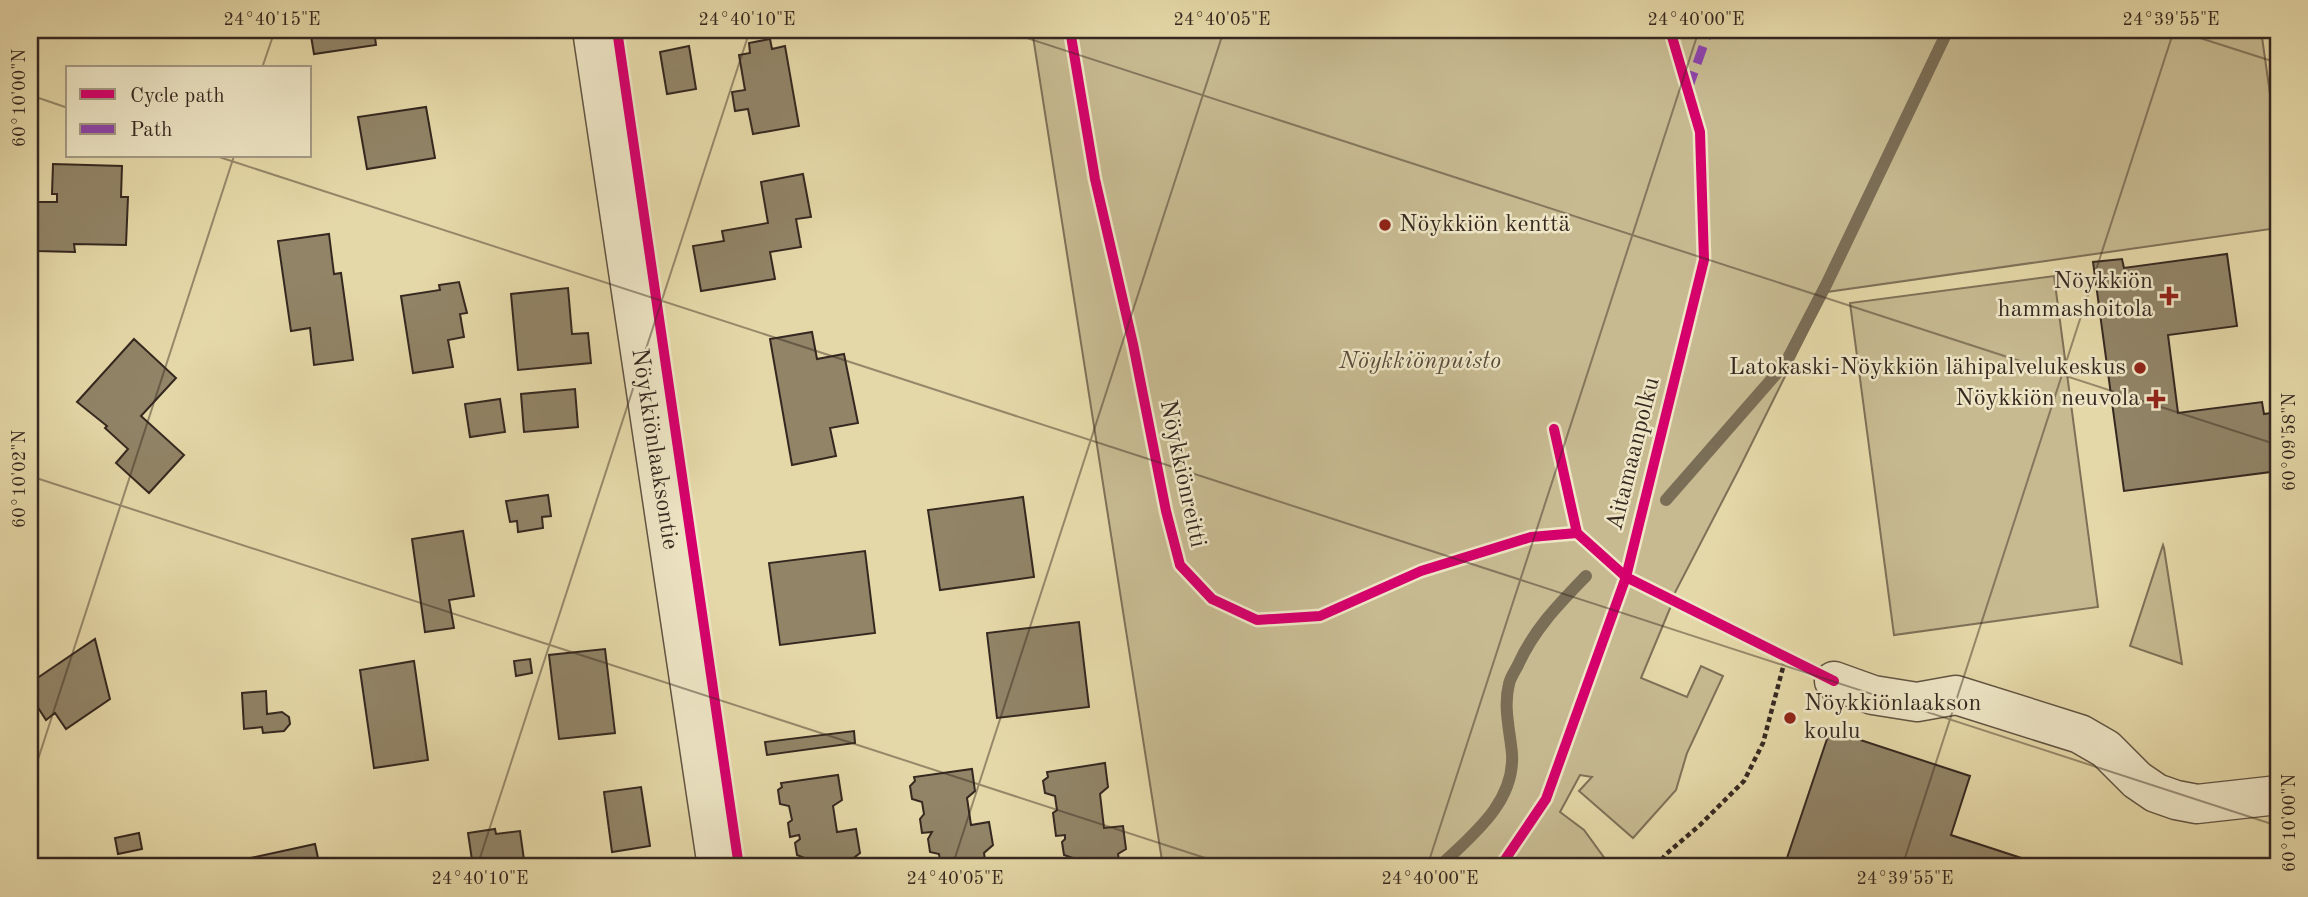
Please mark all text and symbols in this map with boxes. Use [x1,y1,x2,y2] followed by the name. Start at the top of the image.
[224,11,320,29] text: 24°40'15"E
[699,11,795,29] text: 24°40'10"E
[1174,11,1270,29] text: 24°40'05"E
[1648,11,1744,29] text: 24°40'00"E
[2123,11,2219,29] text: 24°39'55"E
[11,49,29,147] text: 60°10'00"N
[66,66,312,158] legend
[130,86,225,107] text: Cycle path
[130,120,173,141] text: Path
[1399,213,1570,237] place label: Nöykkiön kenttä
[1377,217,1393,233] marker: Nöykkiön kenttä
[1998,270,2153,322] place label: Nöykkiön hammashoitola
[2159,286,2179,306] marker: Nöykkiön hammashoitola
[626,347,682,551] street label: Nöykkiönlaaksontie
[1338,350,1501,374] park label: Nöykkiönpuisto
[1729,356,2126,380] place label: Latokaski-Nöykkiön lähipalvelukeskus
[2132,360,2148,376] marker: Latokaski-Nöykkiön lähipalvelukeskus
[1603,375,1665,533] street label: Aitamaanpolku
[1955,387,2140,411] place label: Nöykkiön neuvola
[2146,389,2166,409] marker: Nöykkiön neuvola
[2281,393,2299,491] text: 60°09'58"N
[1155,398,1209,550] street label: Nöykkiönreitti
[11,430,29,528] text: 60°10'02"N
[1804,692,1981,744] place label: Nöykkiönlaakson koulu
[1782,710,1798,726] marker: Nöykkiönlaakson koulu
[2281,774,2299,872] text: 60°10'00"N
[432,870,528,888] text: 24°40'10"E
[907,870,1003,888] text: 24°40'05"E
[1382,870,1478,888] text: 24°40'00"E
[1857,870,1953,888] text: 24°39'55"E

